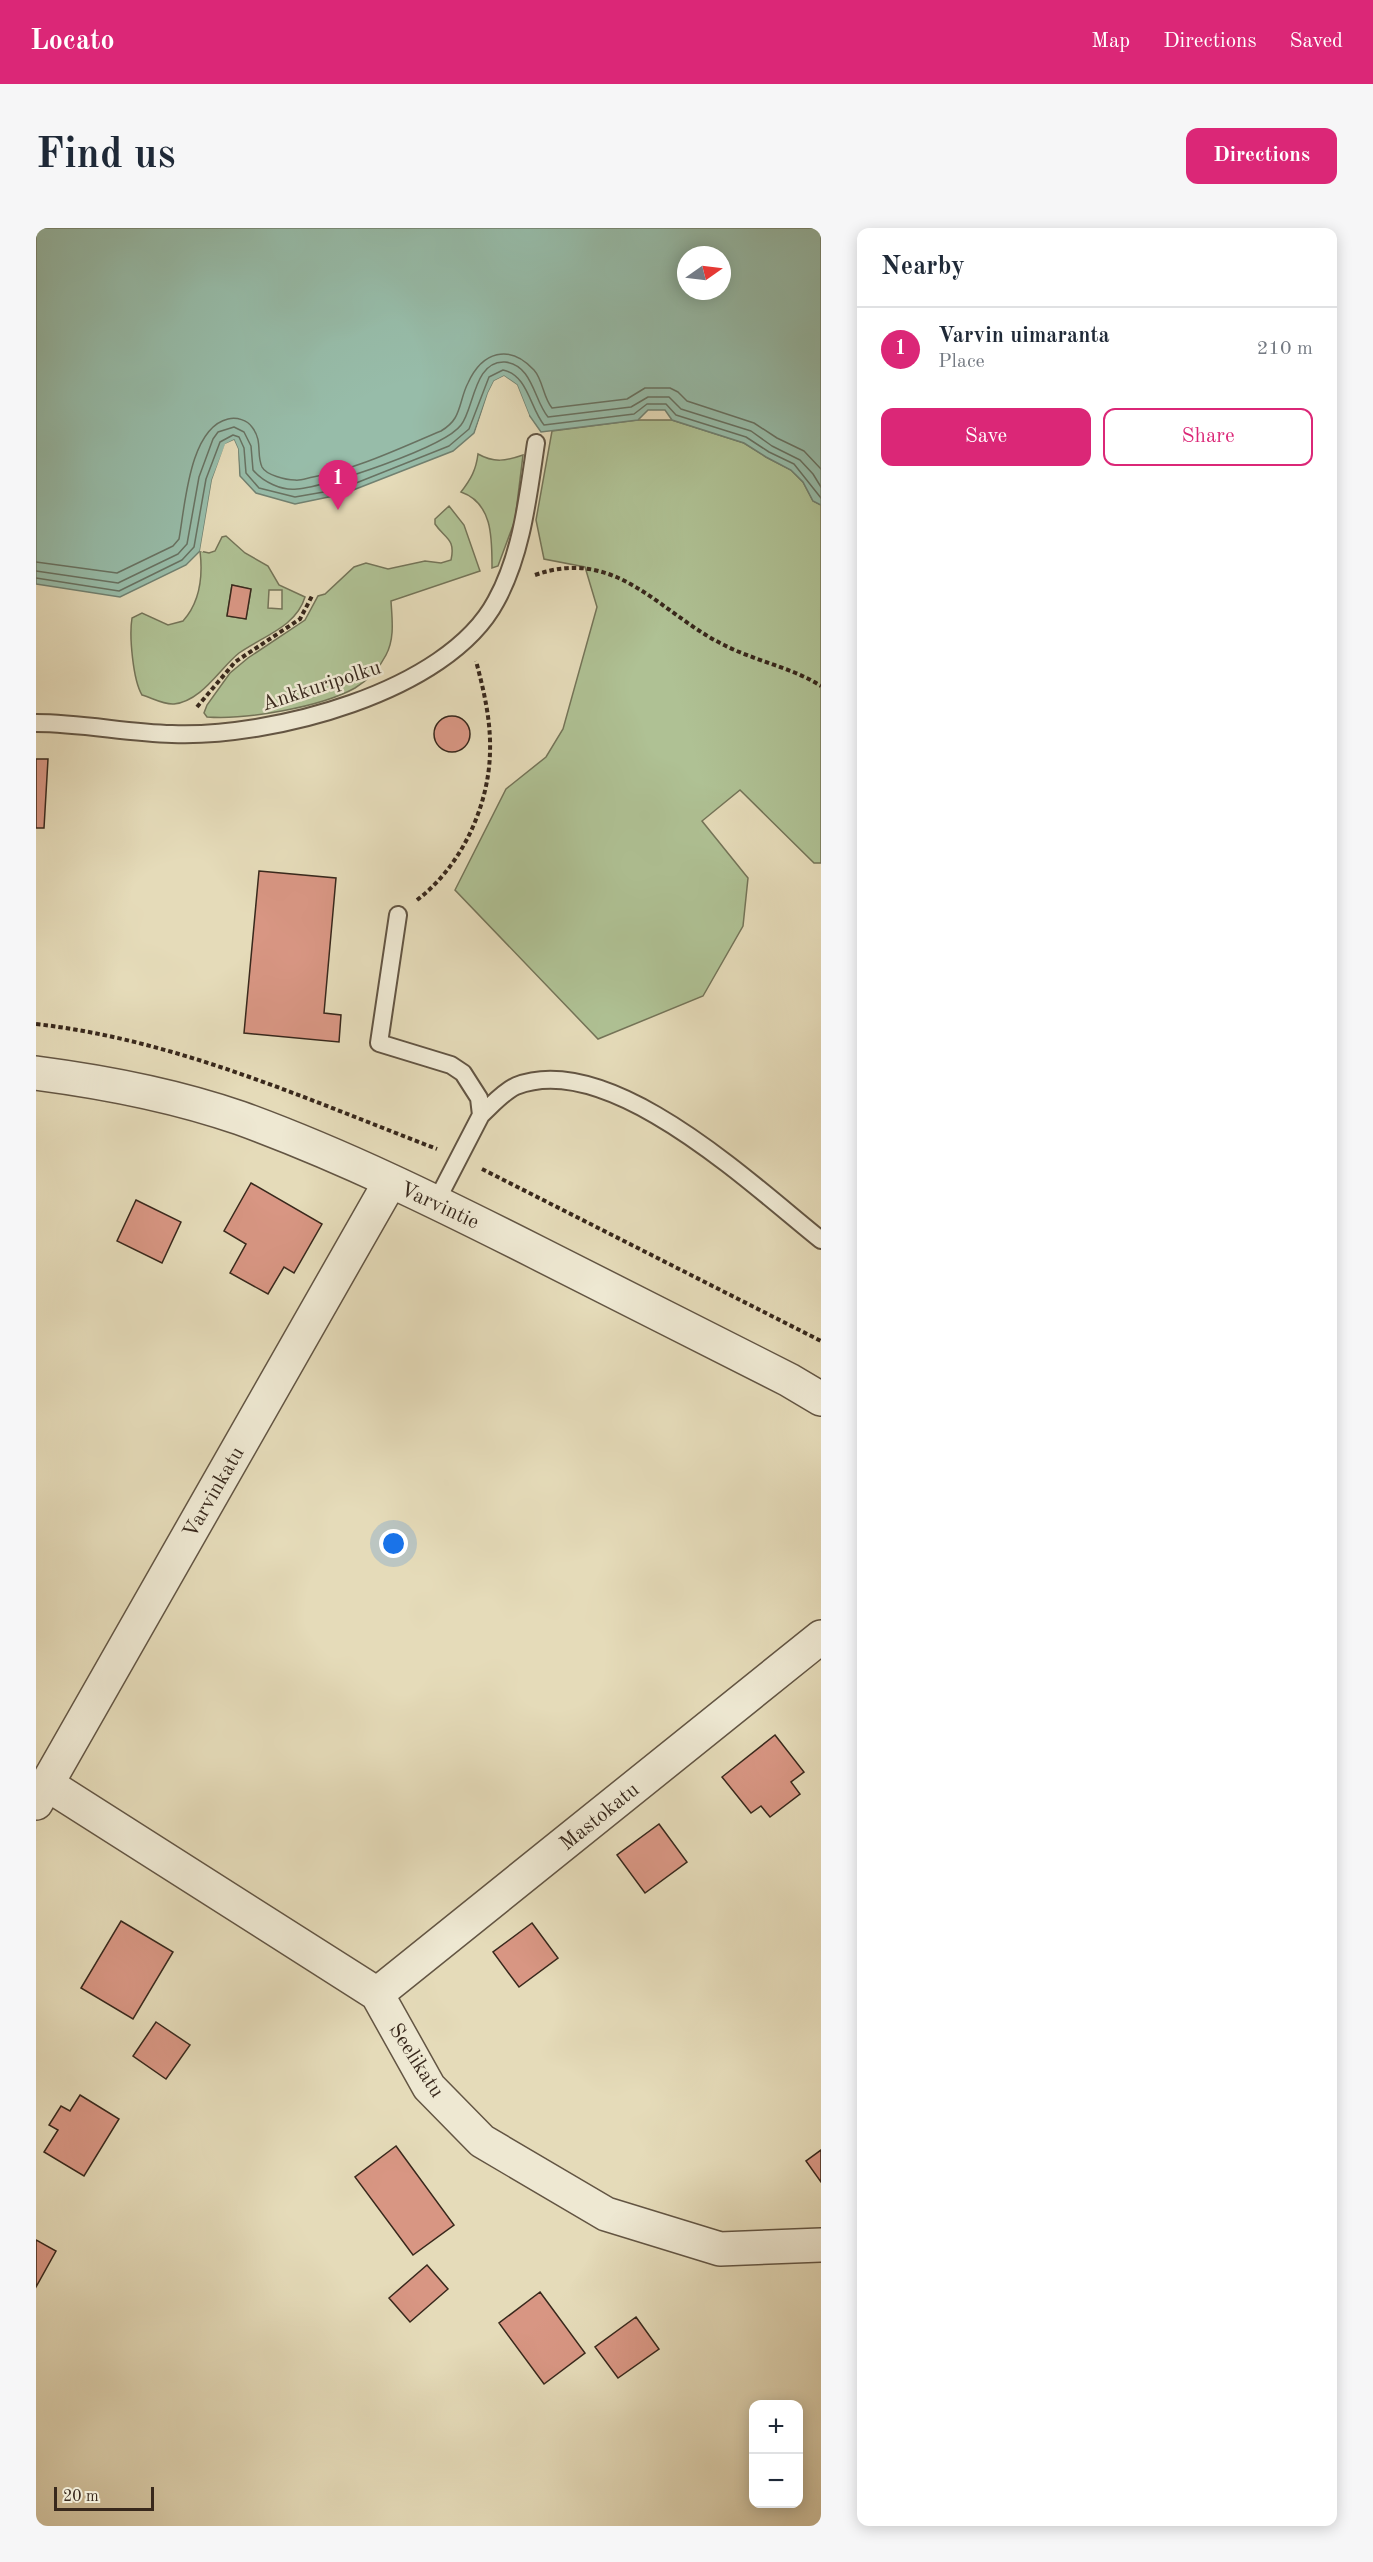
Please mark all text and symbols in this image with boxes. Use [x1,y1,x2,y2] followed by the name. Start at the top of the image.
[30,28,115,56] text: Locato
[1091,31,1130,52] text: Map
[1163,31,1257,52] text: Directions
[1290,31,1343,52] text: Saved
[1186,128,1337,184] button: Directions
[36,135,175,177] text: Find us
[677,246,731,300] north arrow
[881,254,965,280] text: Nearby
[938,325,1110,347] text: Varvin uimaranta
[895,339,906,359] text: 1
[1257,339,1313,359] text: 210 m
[938,352,985,372] text: Place
[881,408,1091,466] button: Save
[1103,408,1313,466] button: Share
[318,460,358,510] pin: 1
[259,657,384,716] street label: Ankkuripolku
[397,1179,482,1234] street label: Varvintie
[180,1444,249,1542] street label: Varvinkatu
[379,1529,408,1558] your location
[557,1779,643,1855] street label: Mastokatu
[384,2020,447,2102] street label: Seelikatu
[749,2400,803,2508] map controls
[749,2400,803,2454] button: +
[749,2454,803,2508] button: −
[54,2484,154,2512] scale bar
[63,2489,99,2505] text: 20 m

